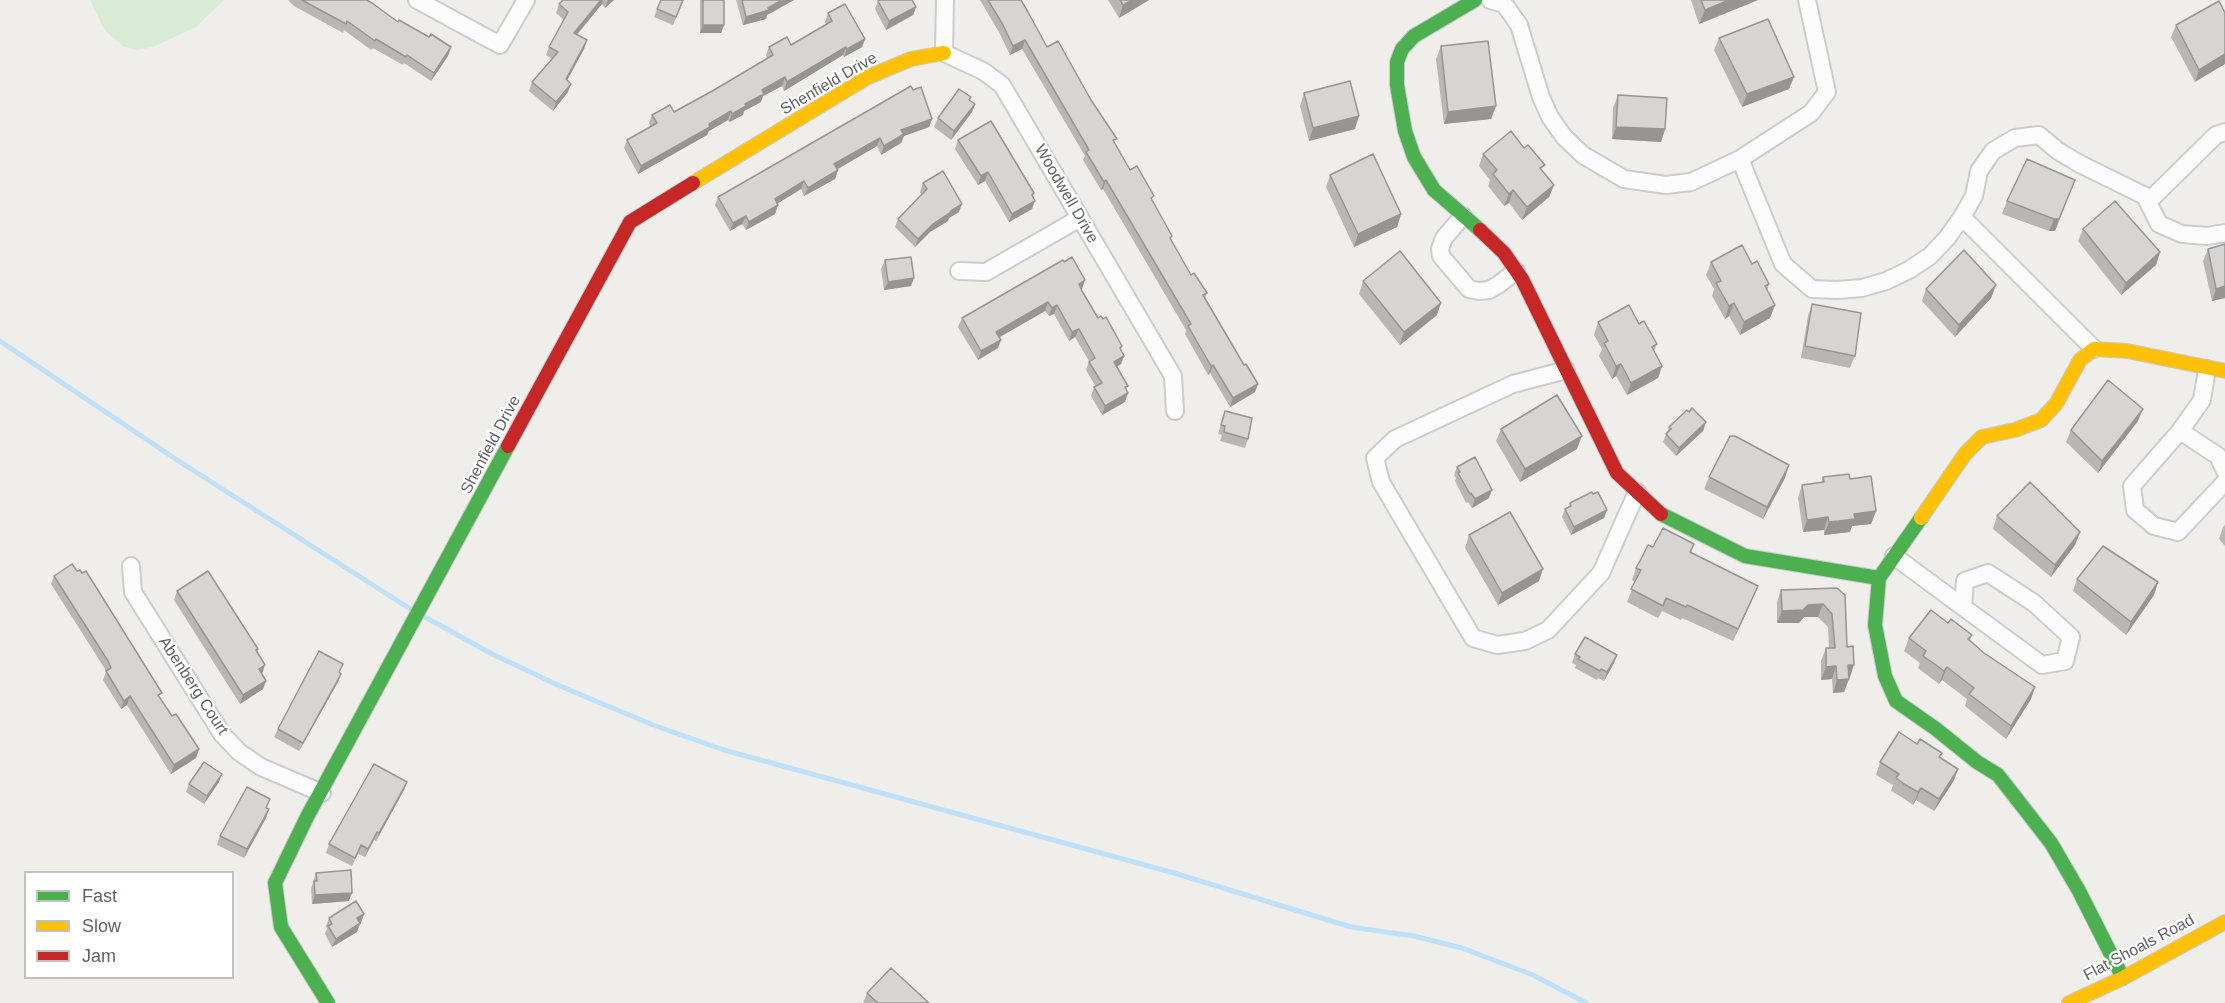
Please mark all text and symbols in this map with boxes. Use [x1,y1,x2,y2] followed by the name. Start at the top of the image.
[777,49,881,119] street label: Shenfield Drive
[1030,141,1102,247] street label: Woodwell Drive
[457,393,525,497] street label: Shenfield Drive
[154,633,232,739] street label: Abenberg Court
[24,871,234,979] legend
[82,886,117,906] text: Fast
[2080,911,2198,985] street label: Flat Shoals Road
[82,916,121,936] text: Slow
[82,946,116,966] text: Jam

